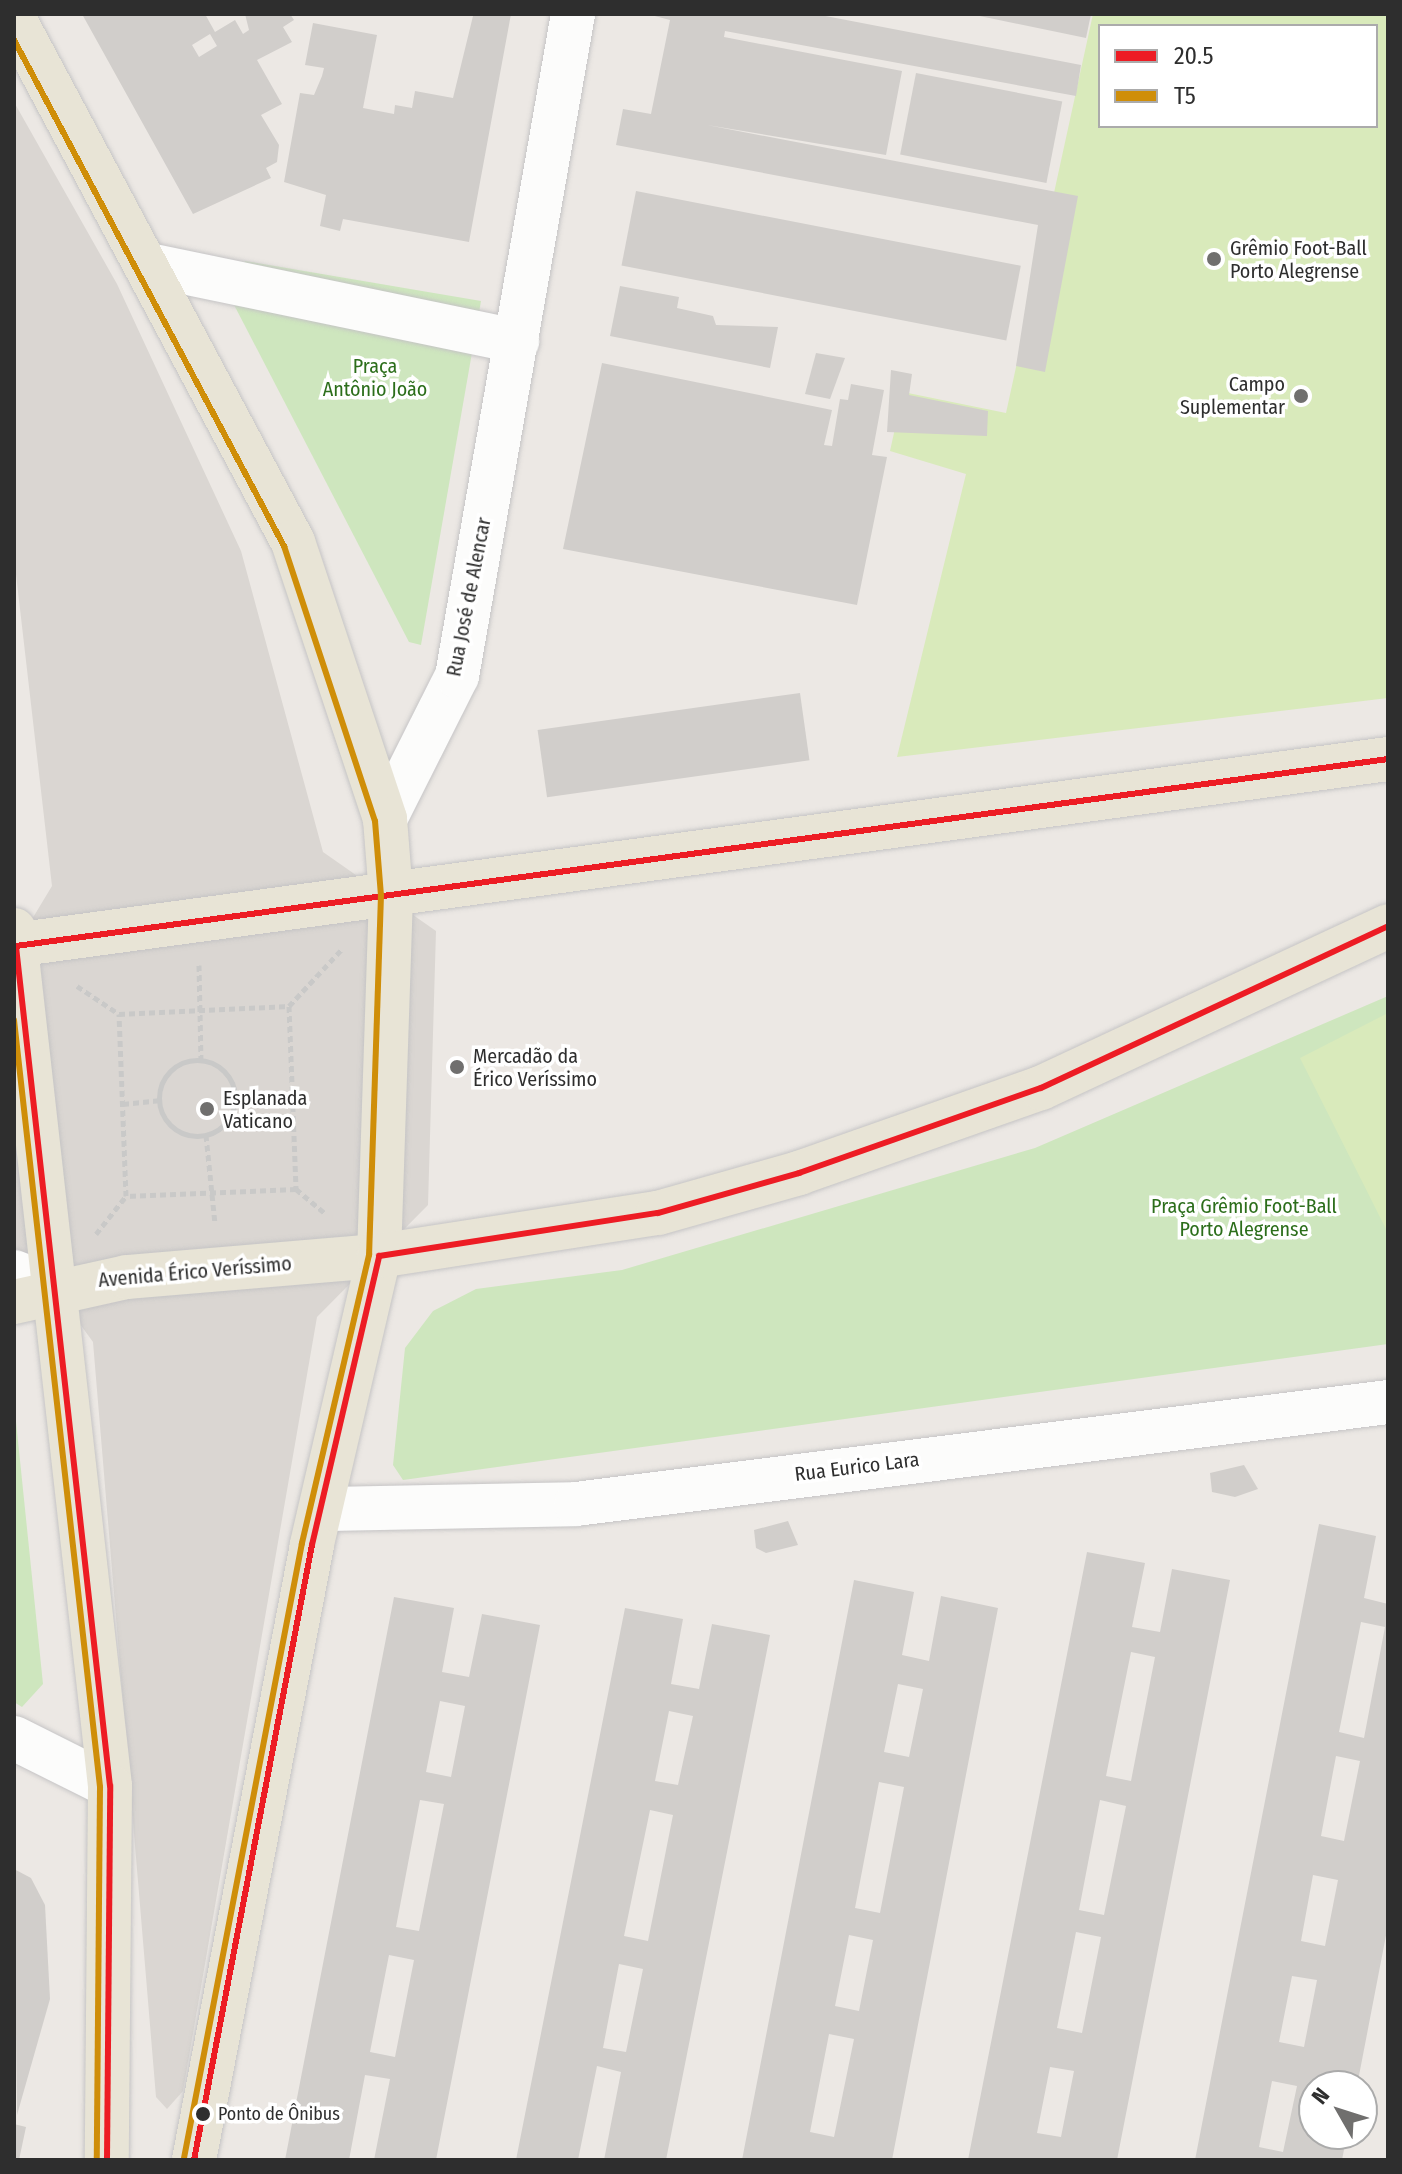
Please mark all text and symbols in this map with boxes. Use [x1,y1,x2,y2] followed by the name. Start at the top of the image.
[1098,24,1378,128] legend
[1174,42,1213,70] text: 20.5
[1174,82,1196,110] text: T5
[1230,236,1367,283] place label: Grêmio Foot-Ball Porto Alegrense
[1205,250,1223,268] marker: Grêmio Foot-Ball Porto Alegrense
[323,354,427,401] park label: Praça Antônio João
[1180,372,1285,419] place label: Campo Suplementar
[1292,387,1310,405] marker: Campo Suplementar
[442,515,496,679] street label: Rua José de Alencar
[473,1044,597,1091] place label: Mercadão da Érico Veríssimo
[448,1058,466,1076] marker: Mercadão da Érico Veríssimo
[223,1086,307,1133] place label: Esplanada Vaticano
[198,1100,216,1118] marker: Esplanada Vaticano
[1151,1195,1337,1242] park label: Praça Grêmio Foot-Ball Porto Alegrense
[97,1252,293,1292] street label: Avenida Érico Veríssimo
[793,1447,921,1487] street label: Rua Eurico Lara
[1298,2070,1378,2150] north arrow
[1306,2082,1335,2109] text: N
[218,2103,340,2125] place label: Ponto de Ônibus
[195,2106,211,2122] marker: Ponto de Ônibus

